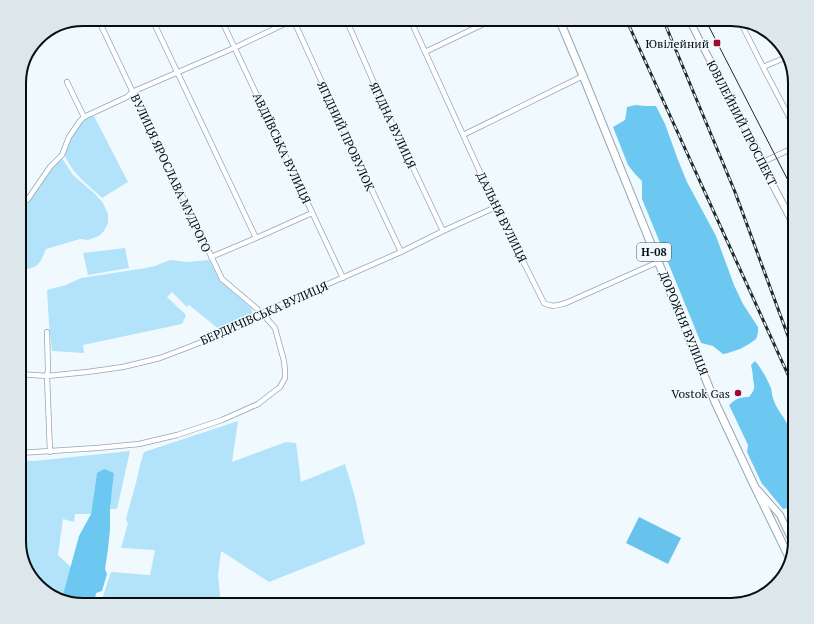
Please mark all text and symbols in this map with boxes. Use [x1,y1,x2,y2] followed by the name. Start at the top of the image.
[646,36,709,51] place label: Ювілейний
[712,38,722,48] marker: Ювілейний
[704,58,781,189] street label: ЮВІЛЕЙНИЙ ПРОСПЕКТ
[314,79,378,193] street label: ЯГІДНИЙ ПРОВУЛОК
[366,79,420,171] street label: ЯГІДНА ВУЛИЦЯ
[250,90,314,206] street label: АВДІЇВСЬКА ВУЛИЦЯ
[128,91,214,255] street label: ВУЛИЦЯ ЯРОСЛАВА МУДРОГО
[474,169,531,265] street label: ДАЛЬНЯ ВУЛИЦЯ
[637,243,671,261] road number: Н-08
[656,269,712,378] street label: ДОРОЖНЯ ВУЛИЦЯ
[198,278,331,348] street label: БЕРДИЧІВСЬКА ВУЛИЦЯ
[671,386,730,401] place label: Vostok Gas
[733,388,743,398] marker: Vostok Gas

